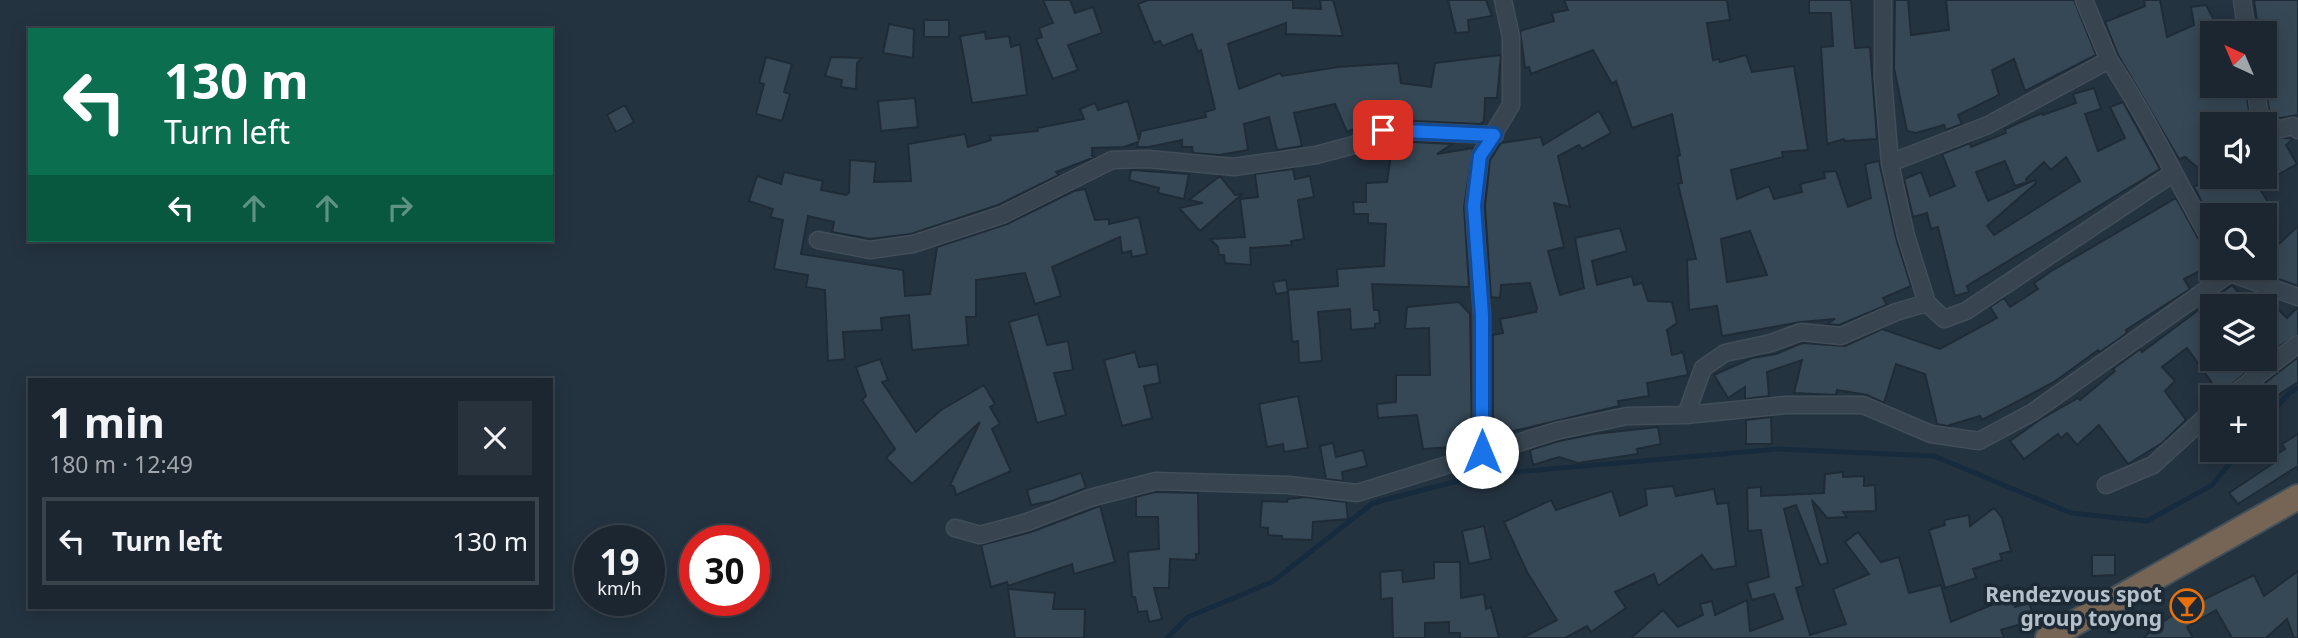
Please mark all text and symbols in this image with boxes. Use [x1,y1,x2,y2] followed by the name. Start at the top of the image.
[2200,21,2277,98] north arrow
[2200,21,2277,462] map controls
[164,47,309,113] text: 130 m
[49,56,140,147] icon: left
[1353,100,1413,160] pin
[164,110,290,153] text: Turn left
[1364,111,1402,149] icon: arrive
[2200,112,2277,189] button: sound
[162,189,200,227] icon: left
[235,189,273,227] icon: ahead
[308,189,346,227] icon: ahead
[381,189,419,227] icon: right
[2200,203,2277,280] button: search
[2200,294,2277,371] button: layers
[2200,385,2277,462] button: +
[49,393,165,450] text: 1 min
[458,401,532,475] button: close
[1445,415,1519,489] position arrow
[49,448,193,480] text: 180 m · 12:49
[53,522,91,560] icon: left
[112,523,223,559] text: Turn left
[452,523,528,559] text: 130 m
[679,525,770,616] speed limit sign: 30
[599,538,640,585] text: 19
[597,576,642,600] text: km/h
[1985,580,2162,632] place label: Rendezvous spot group toyong
[2168,587,2206,625] bar icon: Rendezvous spot group toyong

